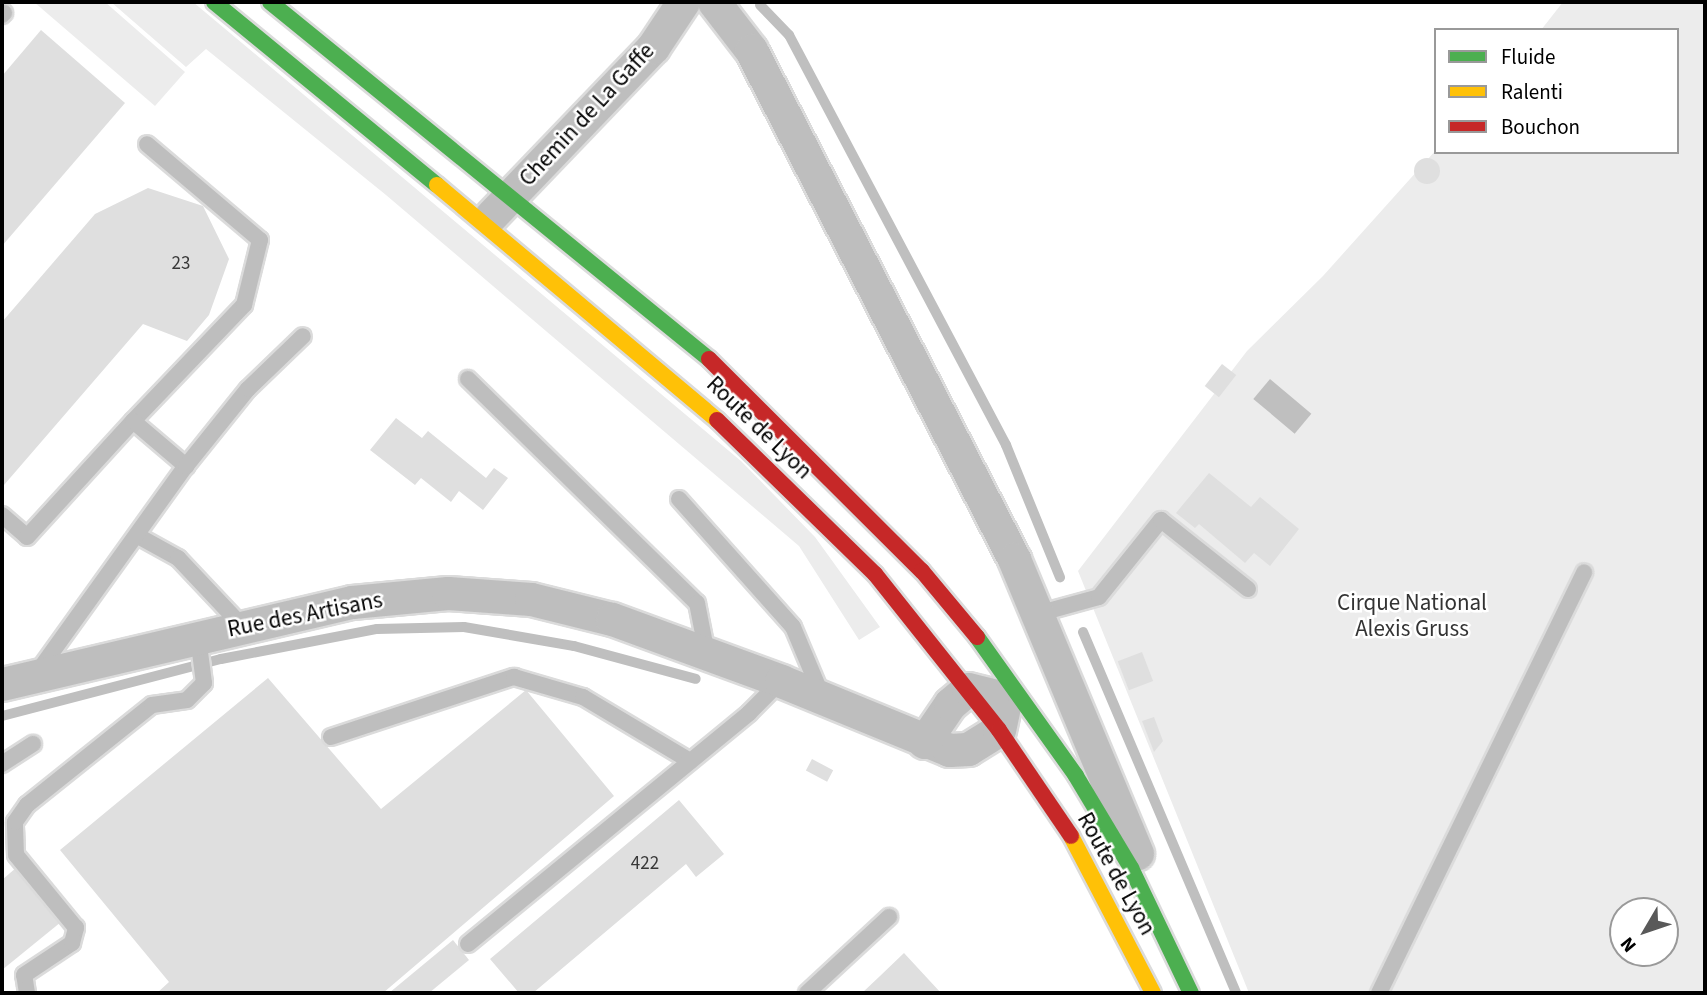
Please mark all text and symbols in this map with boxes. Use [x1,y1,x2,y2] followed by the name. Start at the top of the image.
[1434,28,1679,154] legend
[514,38,660,192] street label: Chemin de La Gaffe
[1501,42,1555,72] text: Fluide
[1501,77,1563,107] text: Ralenti
[1501,112,1580,142] text: Bouchon
[172,253,190,275] house number: 23
[700,371,818,485] street label: Route de Lyon
[225,586,385,644] street label: Rue des Artisans
[1337,589,1487,643] park label: Cirque National Alexis Gruss
[1071,808,1161,940] street label: Route de Lyon
[631,853,659,875] house number: 422
[1609,897,1679,967] north arrow
[1614,931,1643,958] text: N

